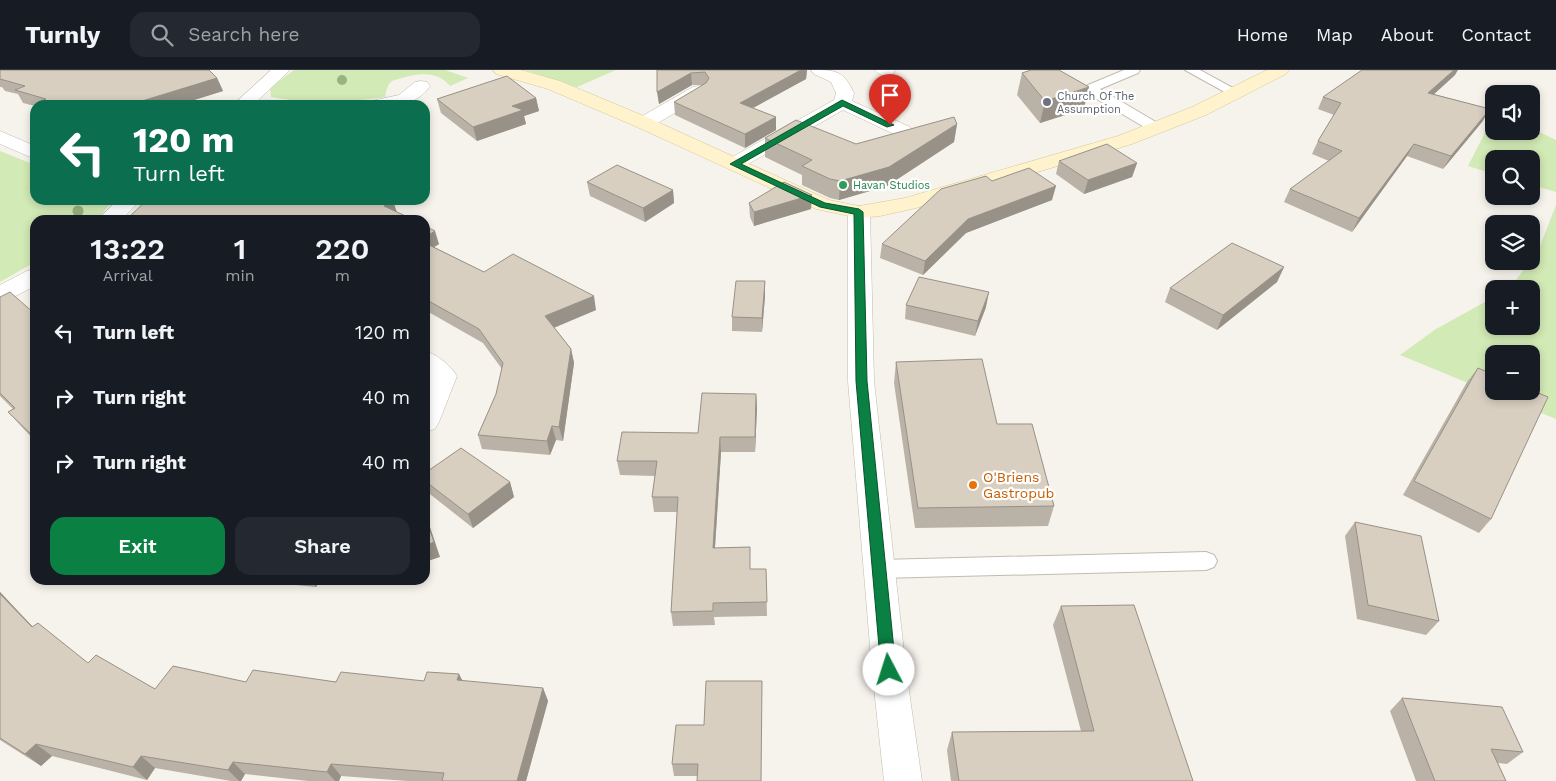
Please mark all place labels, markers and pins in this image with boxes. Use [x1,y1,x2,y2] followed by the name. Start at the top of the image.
[869,74,911,125] pin
[1057,90,1134,116] place label: Church Of The Assumption
[1041,96,1053,108] marker: Church Of The Assumption
[837,179,849,191] marker: Havan Studios
[853,179,930,192] place label: Havan Studios
[983,469,1054,501] place label: O'Briens Gastropub
[967,479,979,491] marker: O'Briens Gastropub

